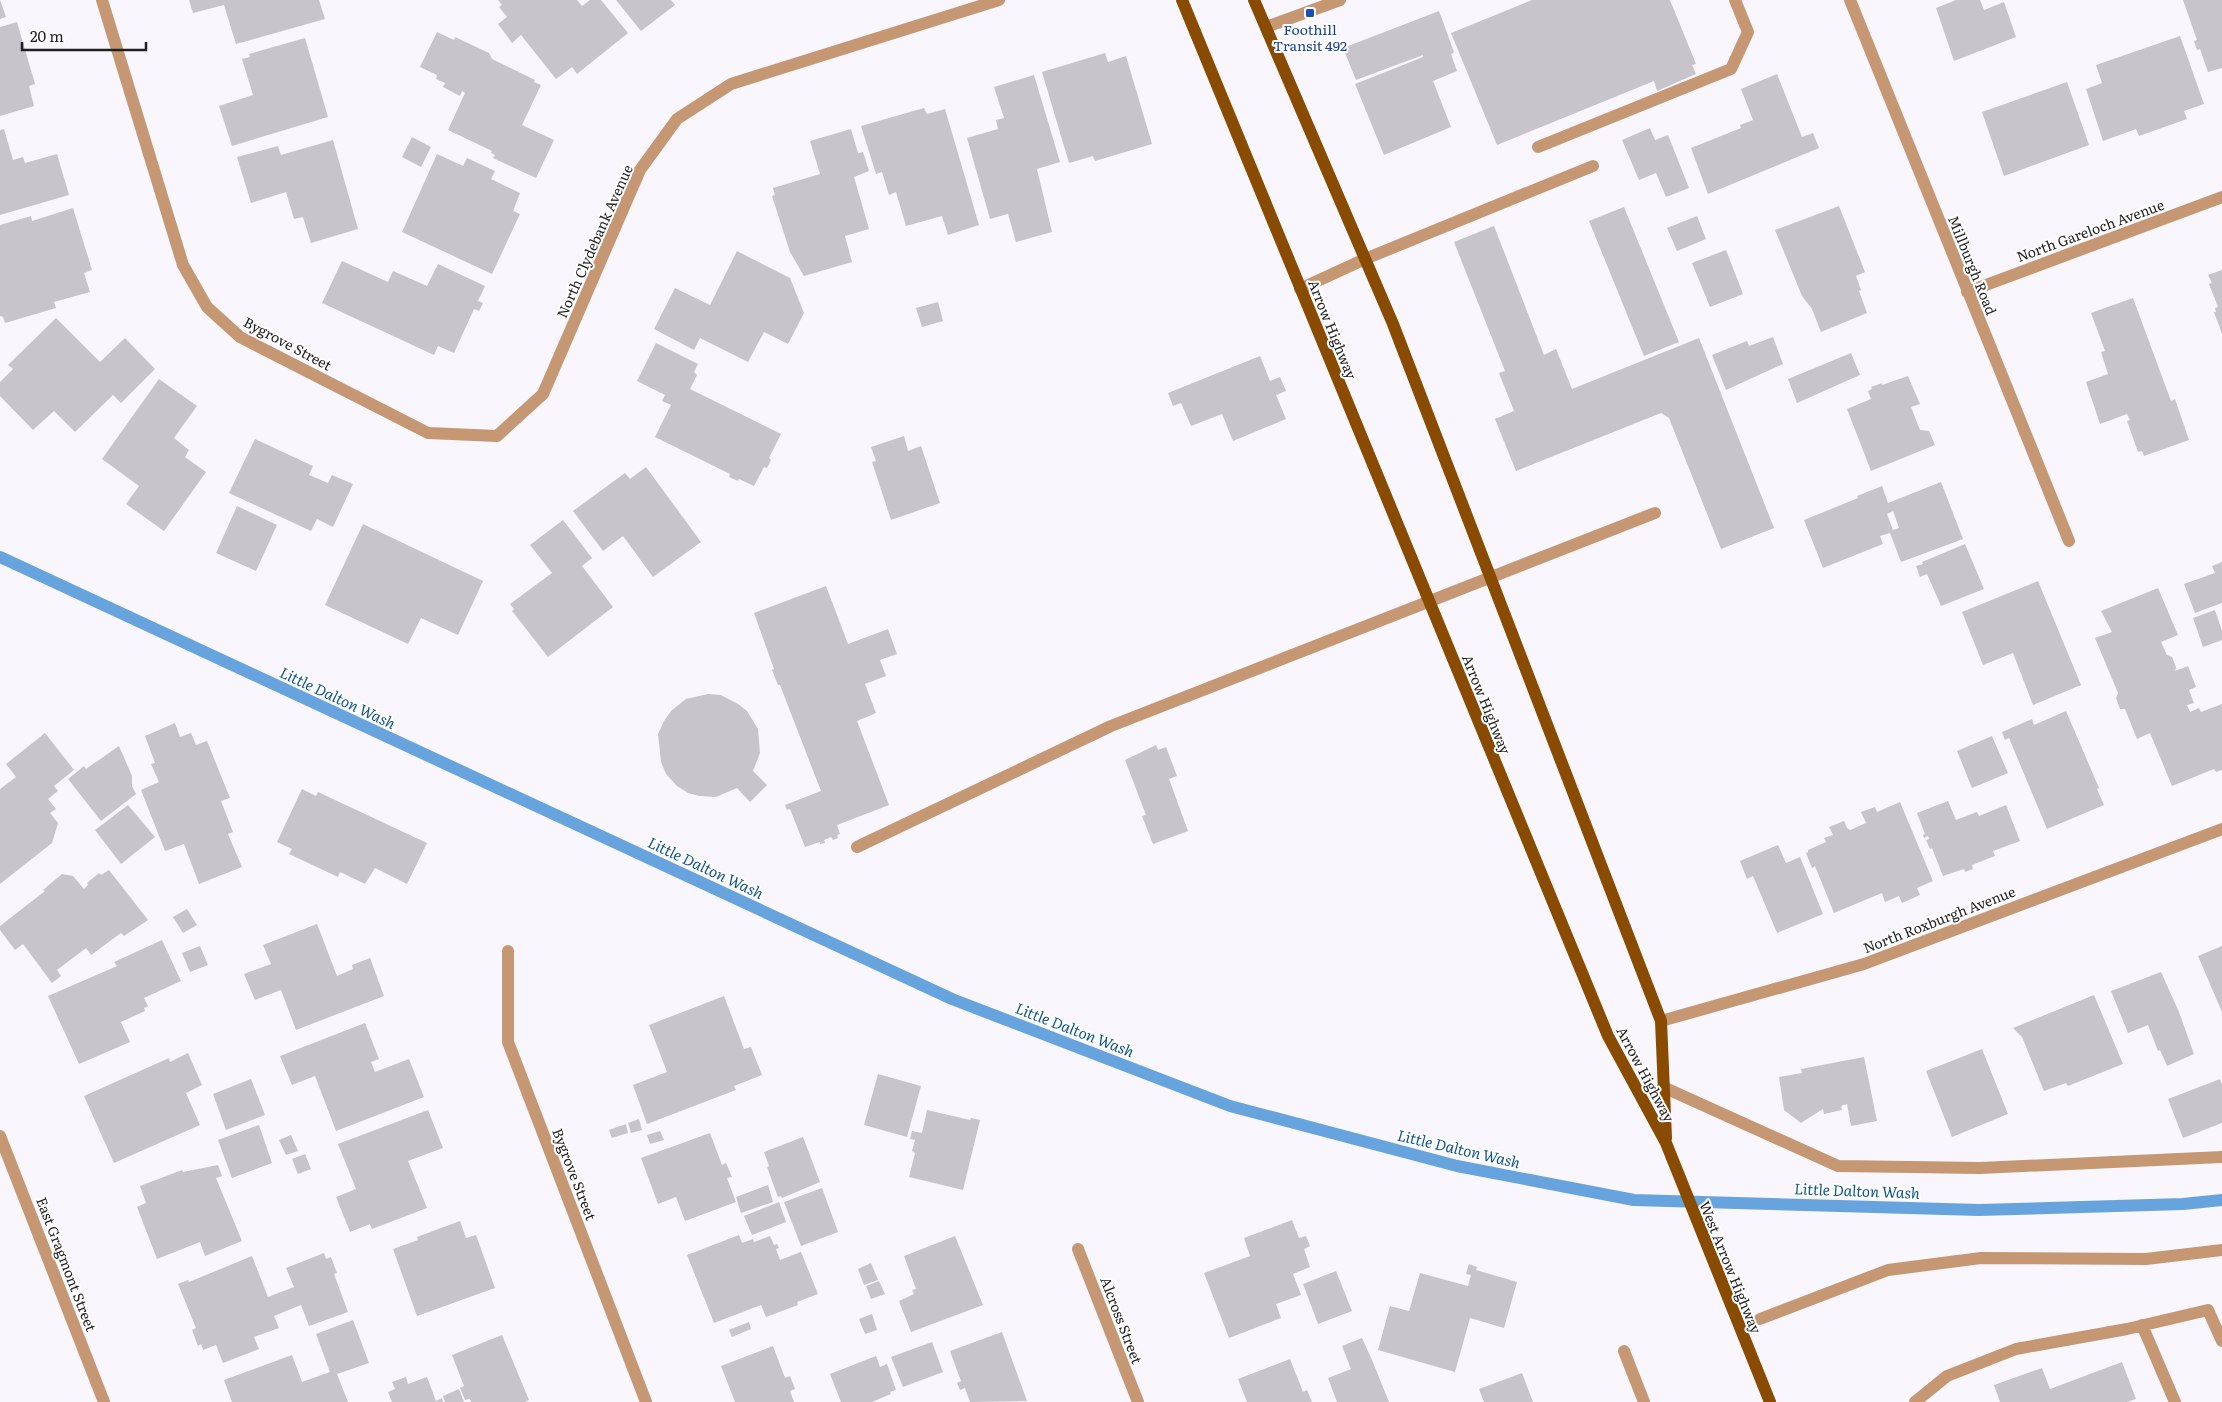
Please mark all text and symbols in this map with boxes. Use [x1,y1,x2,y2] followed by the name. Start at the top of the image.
[1304,7,1316,19] marker: Foothill Transit 492
[1273,19,1347,55] place label: Foothill Transit 492
[22,20,146,52] scale bar
[30,24,64,47] text: 20 m
[551,161,637,321] street label: North Clydebank Avenue
[2013,194,2167,266] street label: North Gareloch Avenue
[1944,212,2002,318] street label: Millburgh Road
[1304,276,1362,383] street label: Arrow Highway
[240,311,336,375] street label: Bygrove Street
[1458,651,1516,758] street label: Arrow Highway
[276,660,400,734] water label: Little Dalton Wash
[644,830,768,904] water label: Little Dalton Wash
[1860,881,2018,957] street label: North Roxburgh Avenue
[1012,996,1138,1062] water label: Little Dalton Wash
[1612,1023,1680,1126] street label: Arrow Highway
[1395,1123,1523,1173] water label: Little Dalton Wash
[548,1125,602,1223] street label: Bygrove Street
[1794,1176,1920,1204] water label: Little Dalton Wash
[32,1194,102,1334] street label: East Gragmont Street
[1695,1198,1767,1337] street label: West Arrow Highway
[1096,1274,1148,1367] street label: Alcross Street

